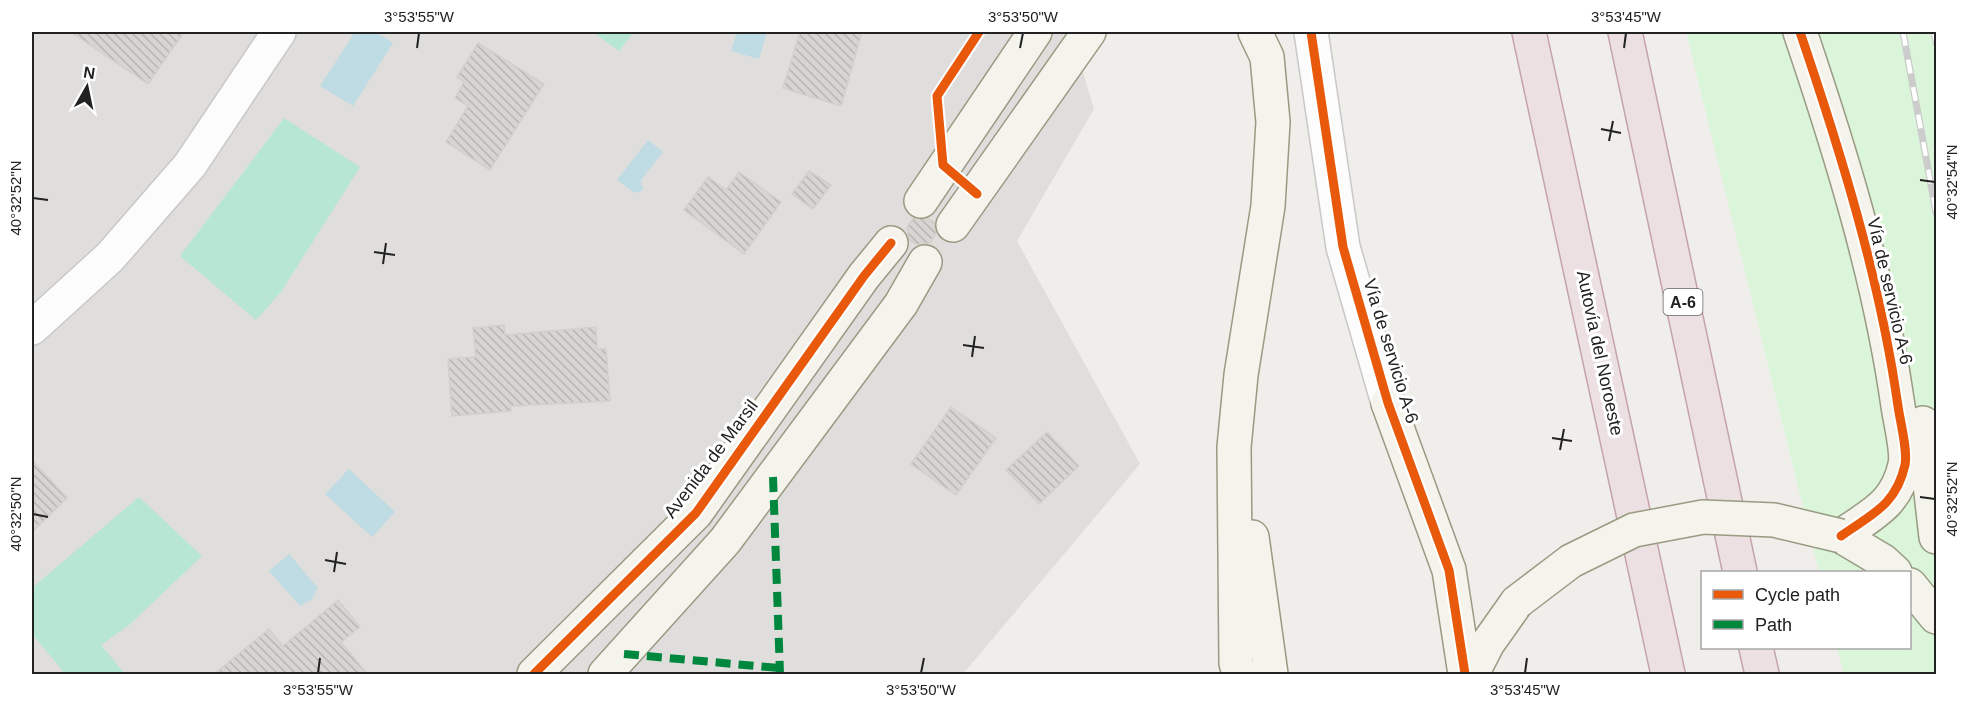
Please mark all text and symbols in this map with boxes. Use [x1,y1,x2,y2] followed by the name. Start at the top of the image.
[384,8,455,25] text: 3°53'55"W
[988,8,1059,25] text: 3°53'50"W
[1591,8,1662,25] text: 3°53'45"W
[57,57,117,117] north arrow
[82,63,96,82] text: N
[1943,144,1960,220] text: 40°32'54"N
[7,160,24,236] text: 40°32'52"N
[1863,216,1917,366] street label: Vía de servicio A-6
[1573,269,1627,437] street label: Autovía del Noroeste
[1359,276,1423,426] street label: Vía de servicio A-6
[1664,289,1702,315] road number: A-6
[660,396,762,522] street label: Avenida de Marsil
[1943,461,1960,537] text: 40°32'52"N
[7,476,24,552] text: 40°32'50"N
[1701,571,1911,649] legend
[1755,585,1840,605] text: Cycle path
[1755,615,1792,635] text: Path
[283,681,354,698] text: 3°53'55"W
[886,681,957,698] text: 3°53'50"W
[1490,681,1561,698] text: 3°53'45"W

